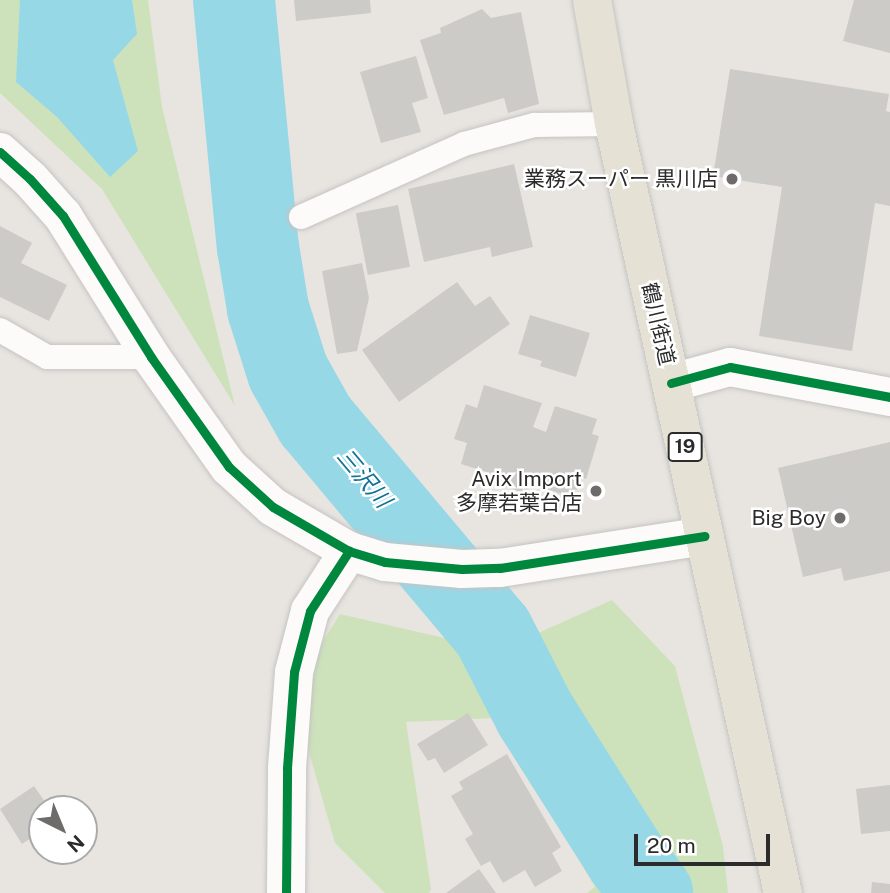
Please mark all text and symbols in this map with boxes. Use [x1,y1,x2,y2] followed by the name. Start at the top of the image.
[524,166,718,192] place label: 業務スーパー 黒川店
[724,171,740,187] marker: 業務スーパー 黒川店
[636,280,680,368] street label: 鶴川街道
[668,432,702,462] road number: 19
[331,443,397,513] water label: 三沢川
[456,466,582,516] place label: Avix Import 多摩若葉台店
[588,483,604,499] marker: Avix Import 多摩若葉台店
[751,505,826,531] place label: Big Boy
[832,510,848,526] marker: Big Boy
[28,795,98,865] north arrow
[638,820,774,864] scale bar
[63,831,89,857] text: N
[647,833,696,858] text: 20 m

